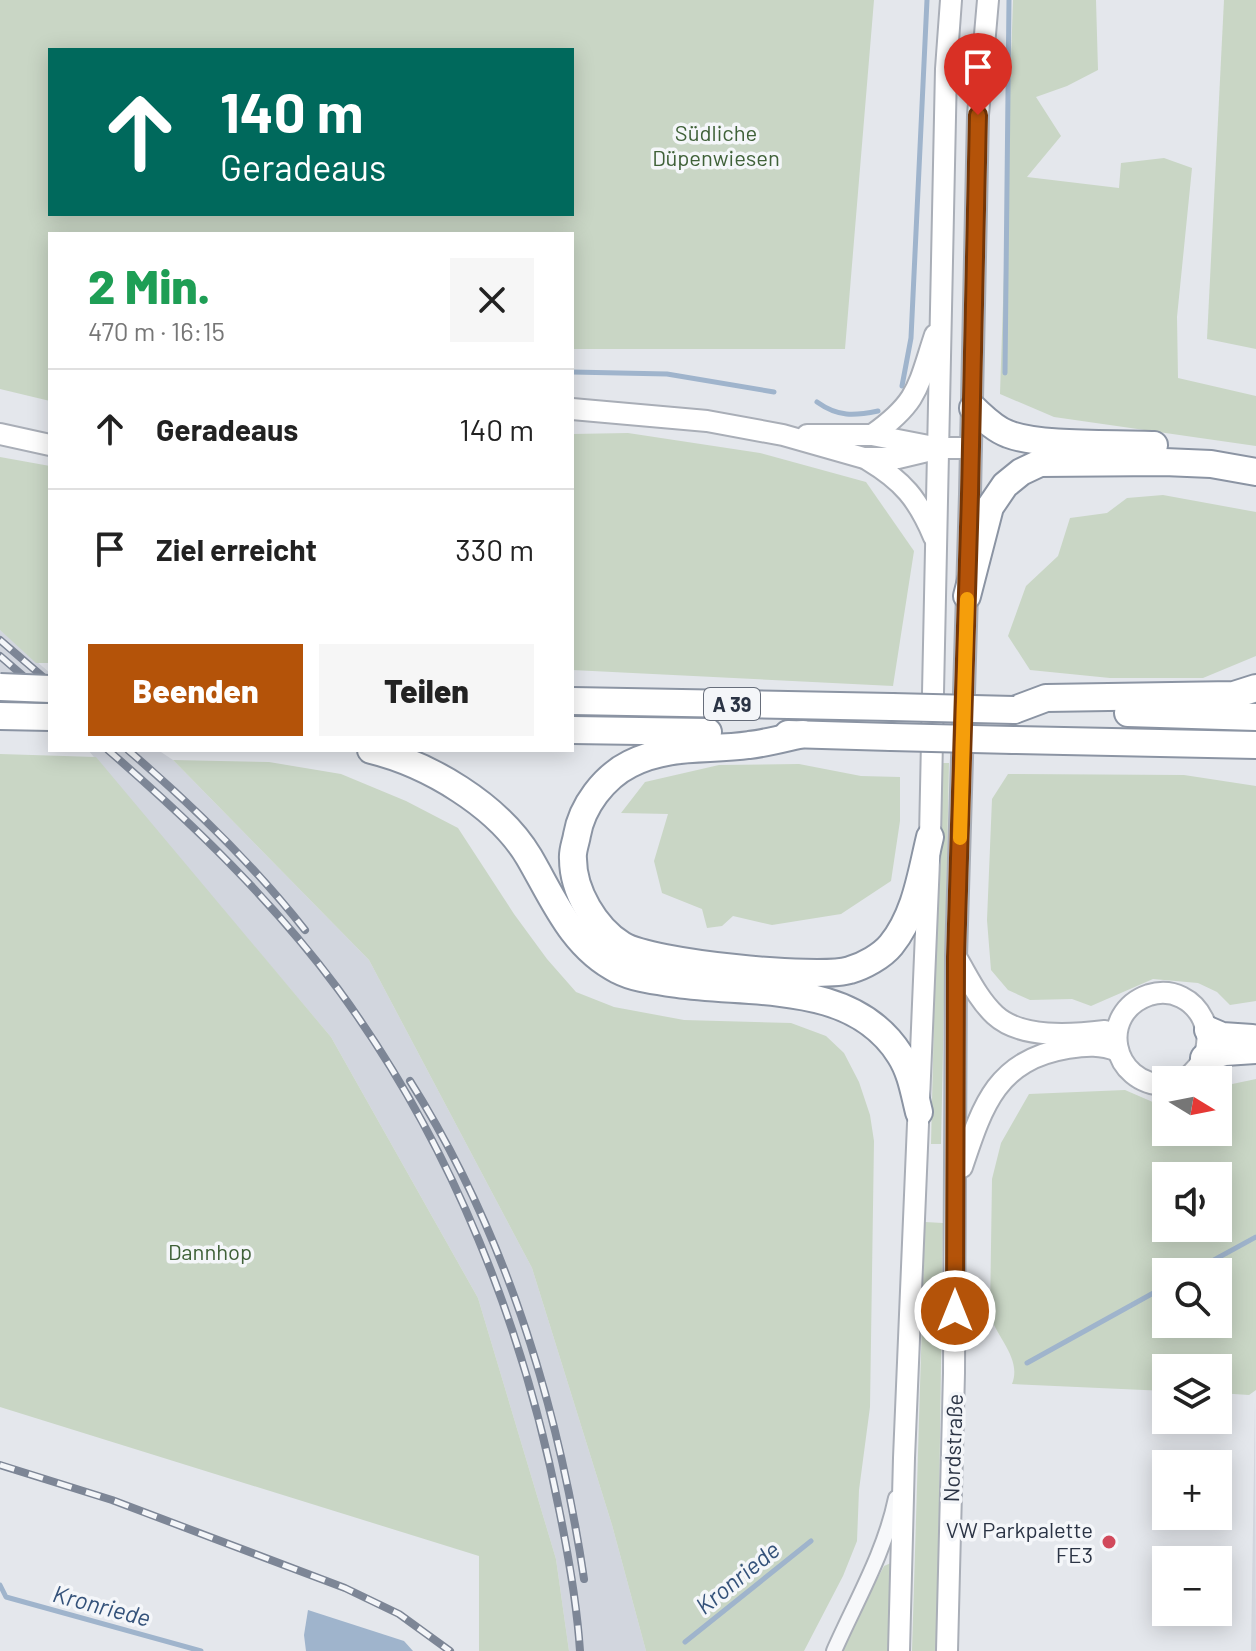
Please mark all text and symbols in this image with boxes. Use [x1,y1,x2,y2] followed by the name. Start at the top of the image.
[944,33,1012,115] pin
[956,45,1000,89] icon: arrive
[220,77,364,144] text: 140 m
[88,80,192,184] icon: ahead
[652,119,780,170] park label: Südliche Düpenwiesen
[220,145,386,188] text: Geradeaus
[88,256,210,314] text: 2 Min.
[450,258,534,342] button: close
[88,315,225,346] text: 470 m · 16:15
[88,407,132,451] icon: ahead
[156,411,298,447] text: Geradeaus
[459,411,534,447] text: 140 m
[88,527,132,571] icon: arrive
[156,531,317,567] text: Ziel erreicht
[455,531,534,567] text: 330 m
[88,644,303,736] button: Beenden
[319,644,534,736] button: Teilen
[704,688,760,720] road number: A 39
[1152,1066,1232,1146] north arrow
[1152,1066,1232,1626] map controls
[1152,1162,1232,1242] button: sound
[168,1238,252,1264] park label: Dannhop
[1152,1258,1232,1338] button: search
[913,1269,997,1353] position arrow
[1152,1354,1232,1434] button: layers
[937,1393,967,1503] street label: Nordstraße
[1152,1450,1232,1530] button: +
[946,1516,1093,1567] place label: VW Parkpalette FE3
[1100,1533,1118,1551] marker: VW Parkpalette FE3
[689,1534,785,1620] water label: Kronriede
[1152,1546,1232,1626] button: −
[50,1578,154,1632] water label: Kronriede

